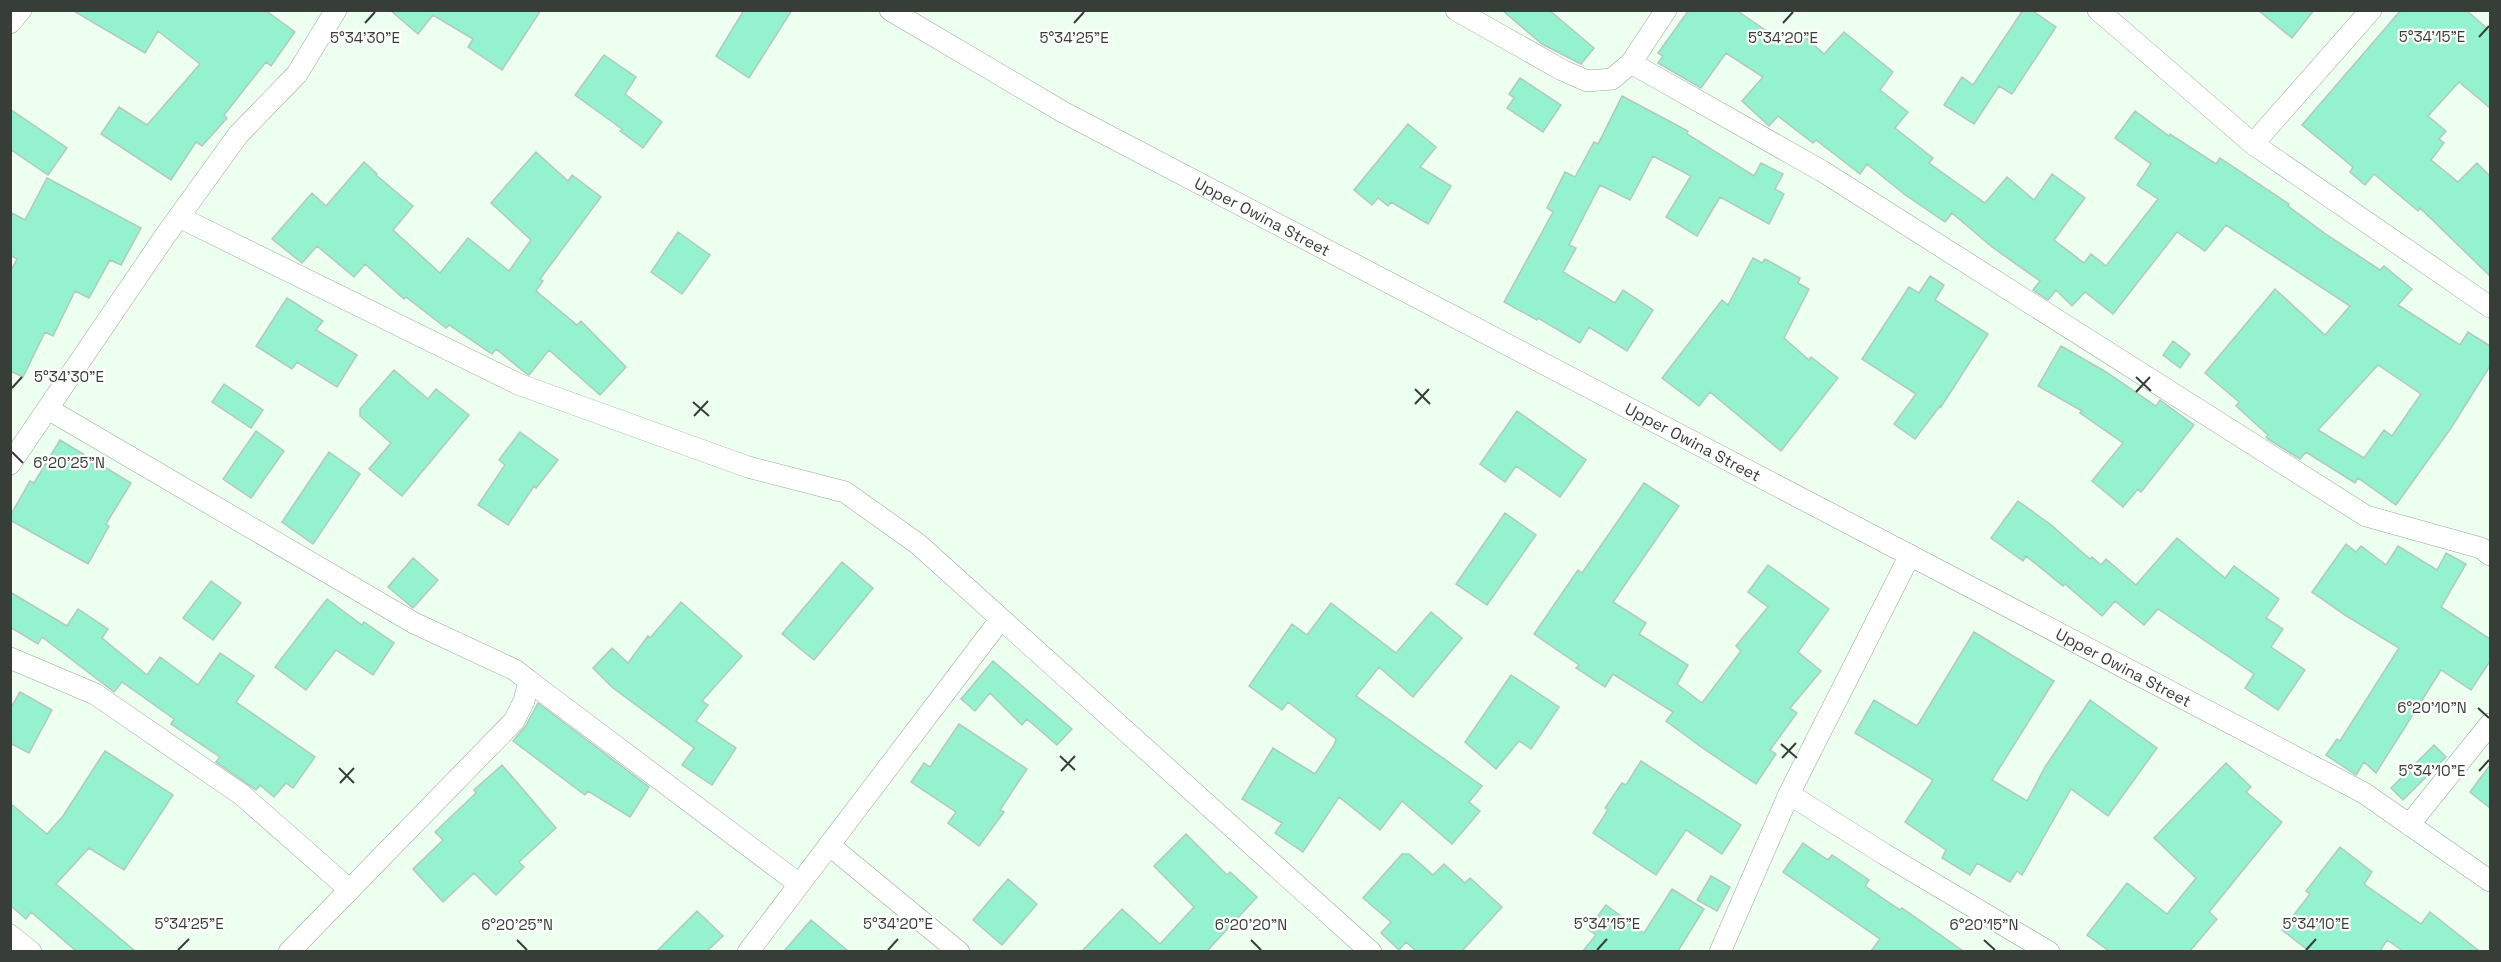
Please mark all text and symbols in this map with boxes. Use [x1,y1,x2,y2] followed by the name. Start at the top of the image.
[2399,27,2465,46] text: 5°34'15"E
[330,28,400,47] text: 5°34'30"E
[1039,28,1109,47] text: 5°34'25"E
[1748,28,1818,47] text: 5°34'20"E
[1191,172,1334,261] street label: Upper Owina Street
[34,367,104,386] text: 5°34'30"E
[1622,398,1765,486] street label: Upper Owina Street
[33,453,105,472] text: 6°20'25"N
[2052,623,2195,711] street label: Upper Owina Street
[2397,698,2467,717] text: 6°20'10"N
[2398,761,2466,780] text: 5°34'10"E
[154,914,224,933] text: 5°34'25"E
[863,914,933,933] text: 5°34'20"E
[1574,914,1640,933] text: 5°34'15"E
[2282,914,2350,933] text: 5°34'10"E
[481,915,553,934] text: 6°20'25"N
[1215,915,1287,934] text: 6°20'20"N
[1950,915,2018,934] text: 6°20'15"N

